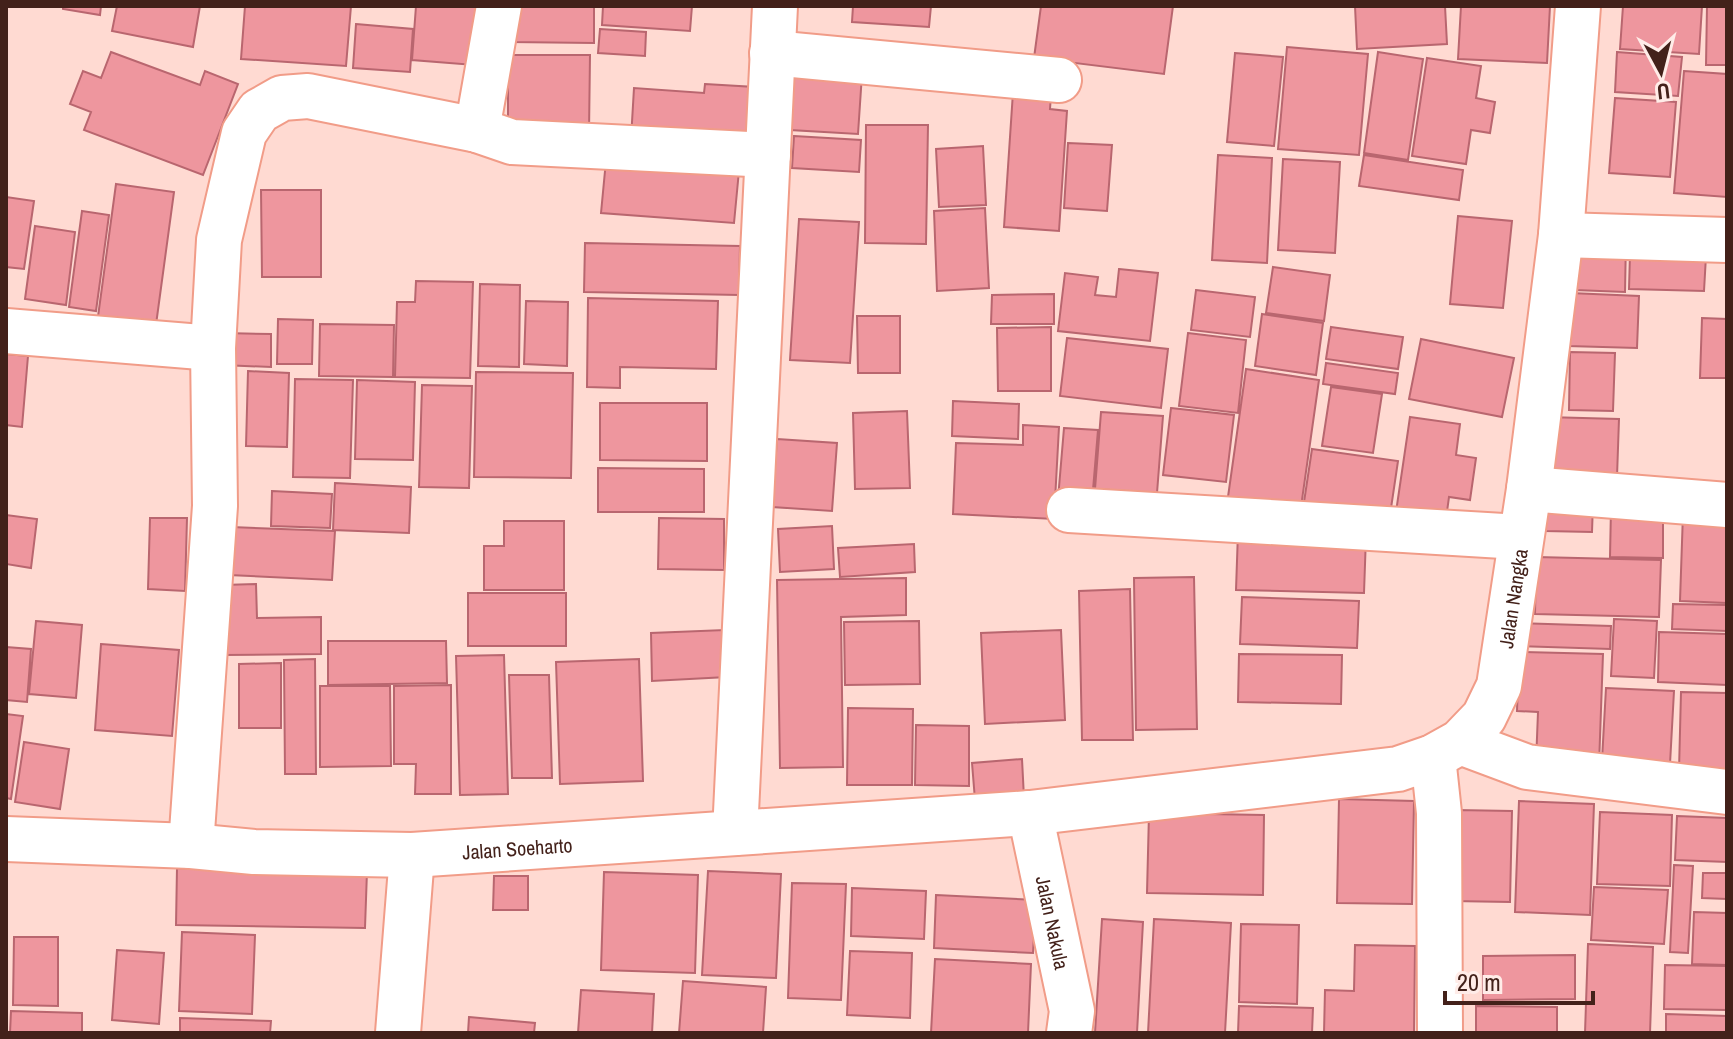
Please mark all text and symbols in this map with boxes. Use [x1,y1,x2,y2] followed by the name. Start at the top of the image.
[1621,32,1701,112] north arrow
[1655,76,1672,108] text: U
[1491,547,1533,650] street label: Jalan Nangka
[461,831,573,865] street label: Jalan Soeharto
[1030,873,1076,972] street label: Jalan Nakula
[1445,955,1593,1005] scale bar
[1457,966,1501,998] text: 20 m

